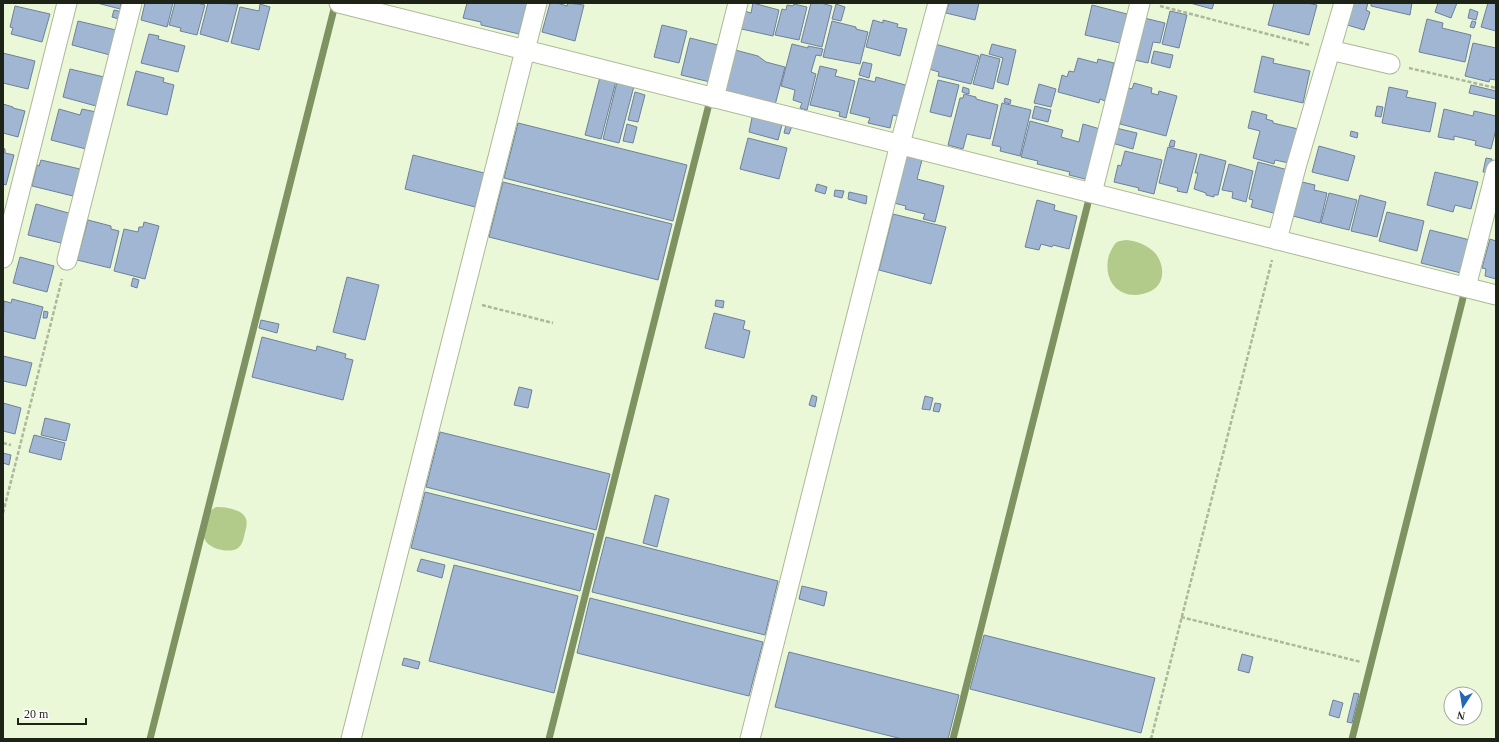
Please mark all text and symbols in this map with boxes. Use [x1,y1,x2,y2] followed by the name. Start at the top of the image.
[1443,686,1483,726] north arrow
[18,700,86,726] scale bar
[24,707,49,721] text: 20 m
[1456,709,1466,722] text: N

